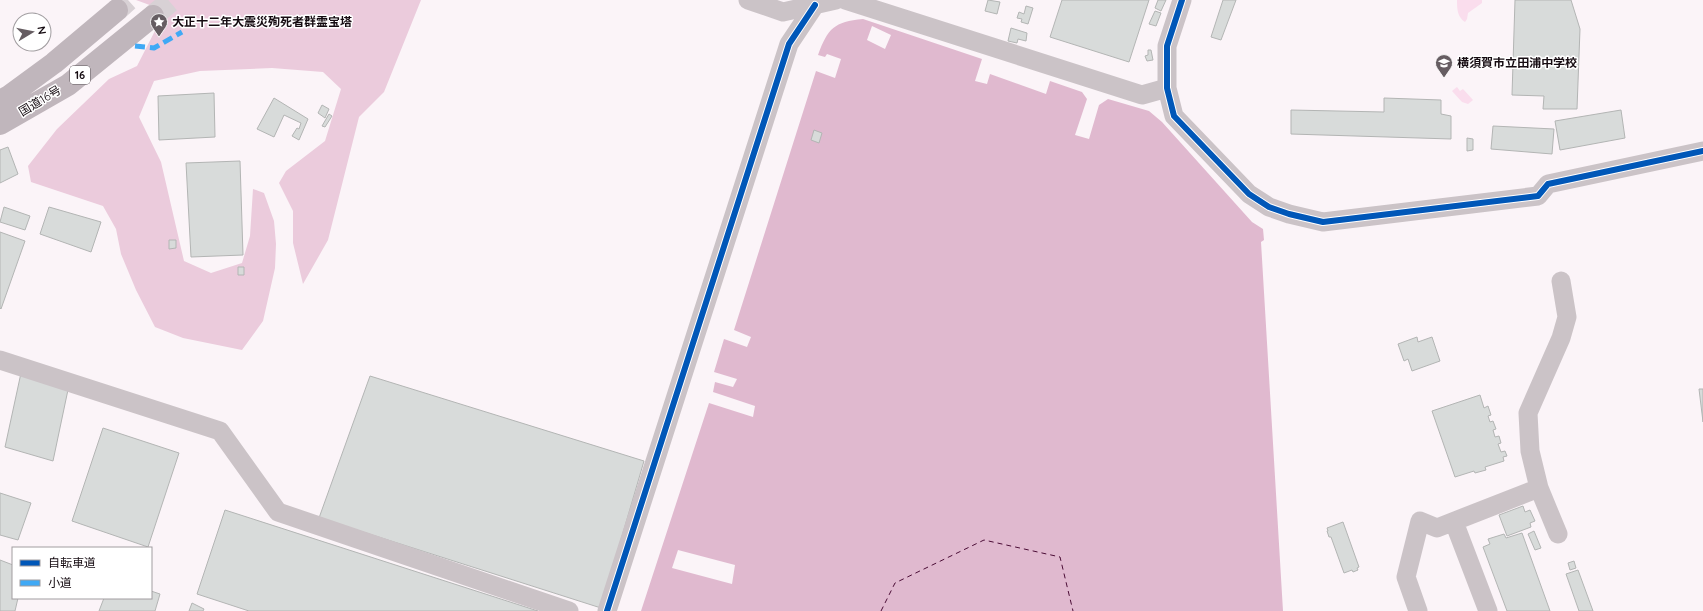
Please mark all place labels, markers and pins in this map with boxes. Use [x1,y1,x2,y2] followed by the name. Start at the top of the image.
[149,12,169,37] place icon: 大正十二年大震災殉死者群霊宝塔
[172,14,352,29] place label: 大正十二年大震災殉死者群霊宝塔
[1434,53,1454,78] school or university icon: 横須賀市立田浦中学校
[1457,55,1577,70] place label: 横須賀市立田浦中学校

